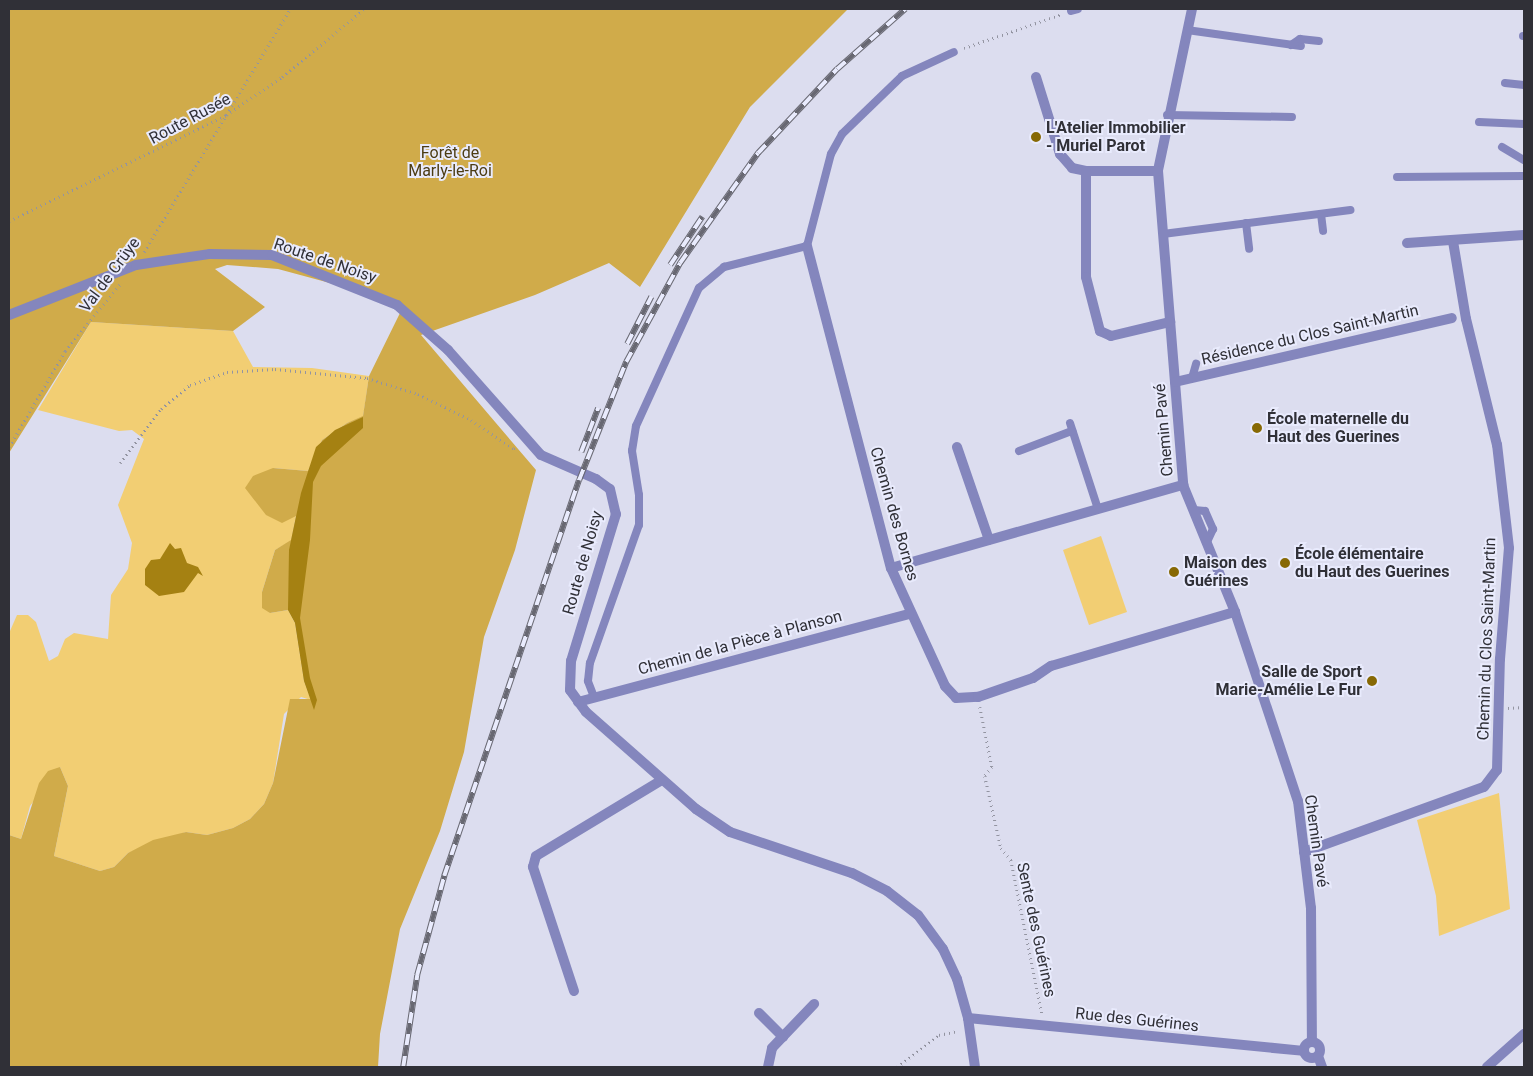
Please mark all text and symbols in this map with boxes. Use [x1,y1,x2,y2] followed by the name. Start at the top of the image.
[146,90,234,148] street label: Route Rusée
[1046,118,1186,156] place label: L'Atelier Immobilier - Muriel Parot
[1030,131,1042,143] marker: L'Atelier Immobilier - Muriel Parot
[408,143,492,181] park label: Forêt de Marly-le-Roi
[76,234,144,316] street label: Val de Crüye
[271,234,379,288] street label: Route de Noisy
[1200,301,1420,369] street label: Résidence du Clos Saint-Martin
[1150,383,1178,477] street label: Chemin Pavé
[1267,409,1409,447] place label: École maternelle du Haut des Guerines
[1251,422,1263,434] marker: École maternelle du Haut des Guerines
[866,445,922,583] street label: Chemin des Bornes
[559,509,607,617] street label: Route de Noisy
[1474,537,1500,741] street label: Chemin du Clos Saint-Martin
[1295,544,1449,582] place label: École élémentaire du Haut des Guerines
[1184,553,1267,591] place label: Maison des Guérines
[1279,557,1291,569] marker: École élémentaire du Haut des Guerines
[1168,566,1180,578] marker: Maison des Guérines
[636,607,844,679] street label: Chemin de la Pièce à Planson
[1216,662,1362,700] place label: Salle de Sport Marie-Amélie Le Fur
[1366,675,1378,687] marker: Salle de Sport Marie-Amélie Le Fur
[1300,794,1332,888] street label: Chemin Pavé
[1012,861,1060,999] street label: Sente des Guérines
[1074,1004,1200,1036] street label: Rue des Guérines

